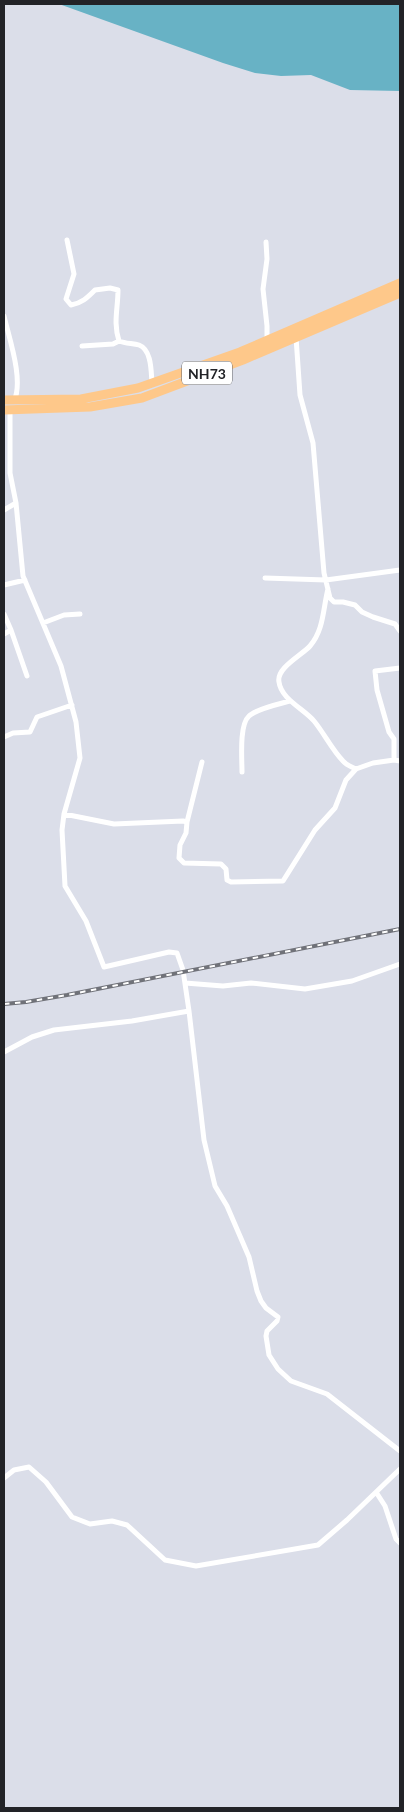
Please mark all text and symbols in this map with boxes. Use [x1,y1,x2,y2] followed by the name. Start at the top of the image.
[182,362,232,384] road number: NH73

